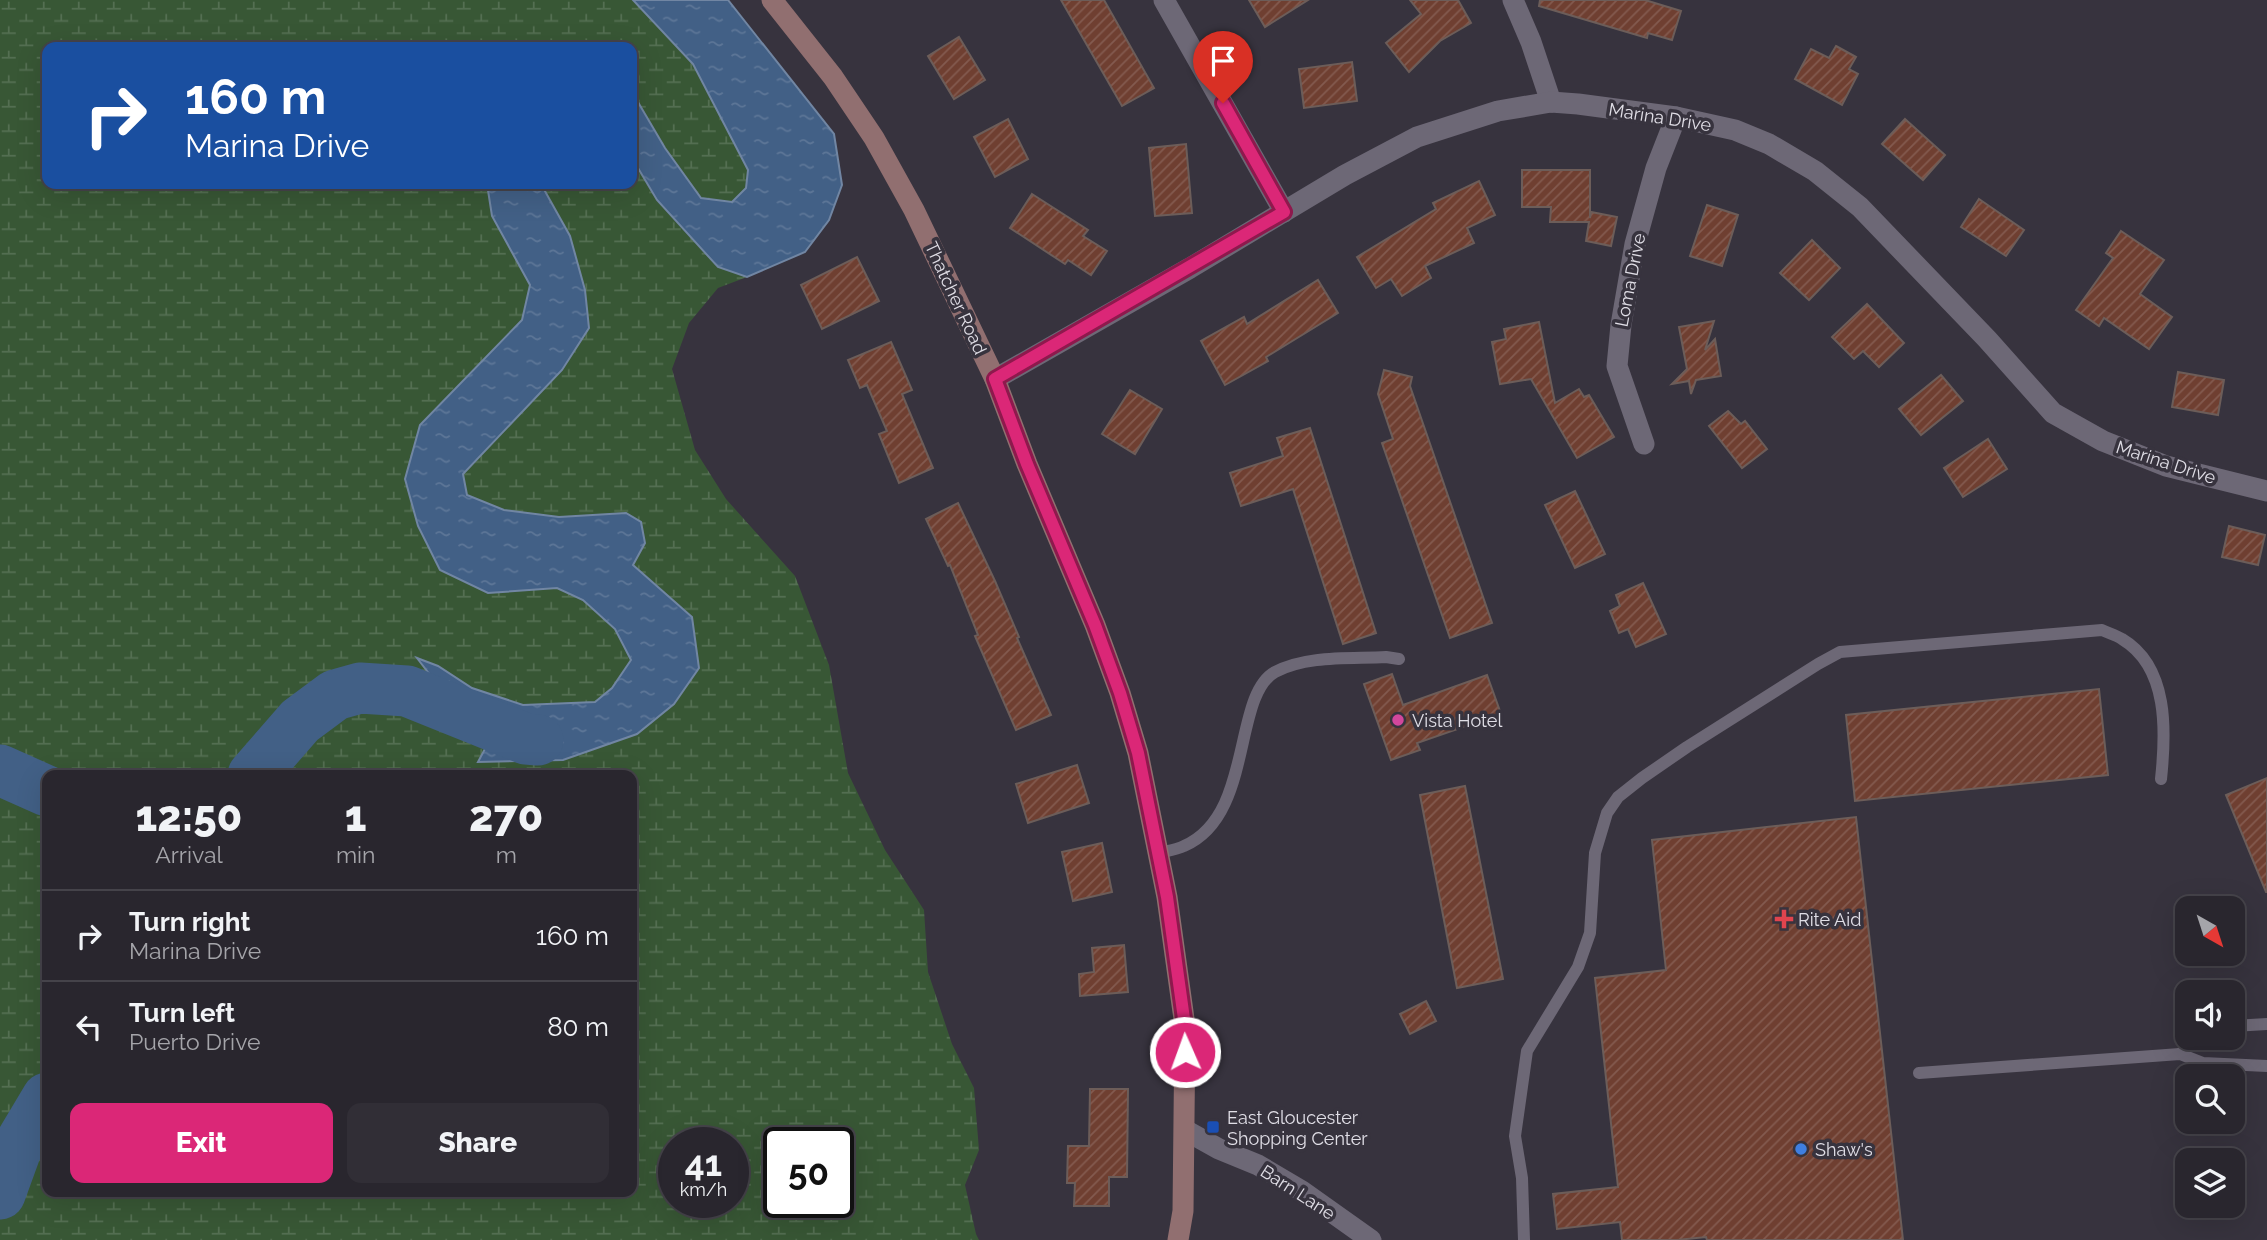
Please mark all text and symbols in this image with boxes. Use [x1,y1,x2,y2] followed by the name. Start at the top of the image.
[1193,31,1253,103] pin
[1204,42,1242,80] icon: arrive
[185,68,326,125] text: 160 m
[70,70,161,161] icon: right
[1607,99,1713,136] street label: Marina Drive
[185,127,369,164] text: Marina Drive
[1611,231,1649,329] street label: Loma Drive
[921,238,991,358] street label: Thatcher Road
[2113,436,2219,488] street label: Marina Drive
[1412,710,1502,731] place label: Vista Hotel
[1390,712,1406,728] marker: Vista Hotel
[136,792,242,841] text: 12:50
[345,792,367,841] text: 1
[469,792,543,841] text: 270
[155,841,223,868] text: Arrival
[336,841,376,868] text: min
[496,841,517,868] text: m
[2175,896,2245,966] north arrow
[2175,896,2245,1218] map controls
[129,907,250,937] text: Turn right
[1798,909,1861,930] place label: Rite Aid
[1776,911,1792,927] marker: Rite Aid
[70,917,108,955] icon: right
[536,921,609,951] text: 160 m
[129,937,261,964] text: Marina Drive
[2175,980,2245,1050] button: sound
[129,998,235,1028] text: Turn left
[70,1008,108,1046] icon: left
[547,1012,609,1042] text: 80 m
[1148,1015,1222,1089] position arrow
[129,1028,260,1055] text: Puerto Drive
[2175,1064,2245,1134] button: search
[70,1103,333,1183] button: Exit
[347,1103,609,1183] button: Share
[1227,1107,1368,1149] place label: East Gloucester Shopping Center
[1205,1119,1221,1135] marker: East Gloucester Shopping Center
[763,1127,854,1218] speed limit sign: 50
[1815,1139,1873,1160] place label: Shaw's
[1793,1141,1809,1157] marker: Shaw's
[685,1143,722,1184] text: 41
[2175,1148,2245,1218] button: layers
[1257,1160,1340,1224] street label: Barn Lane
[680,1179,727,1200] text: km/h

